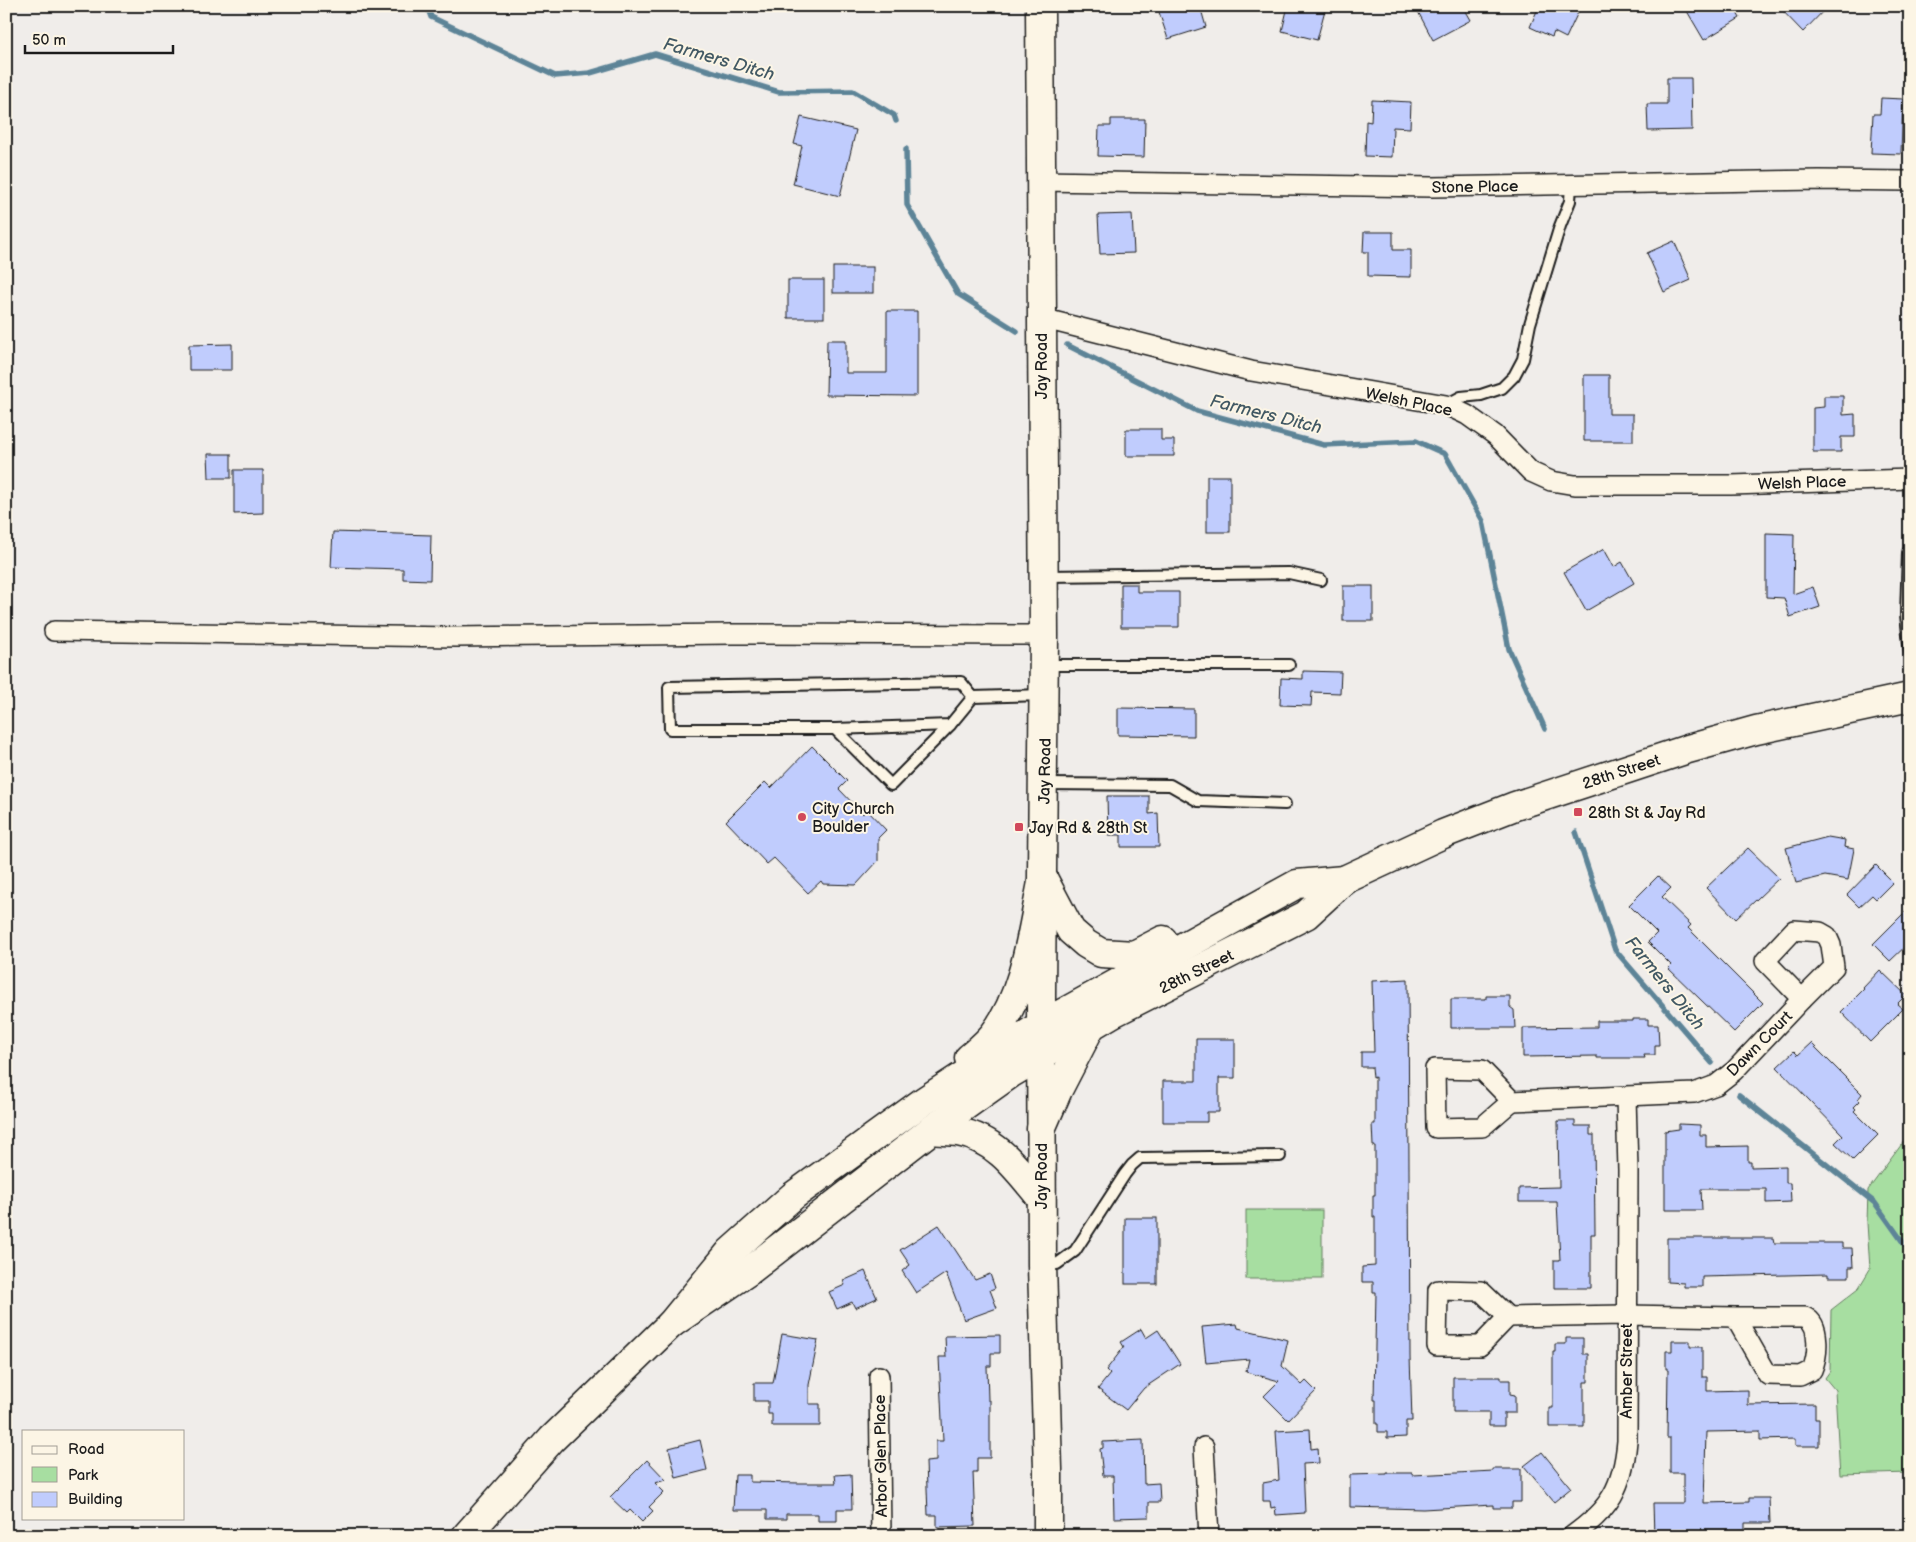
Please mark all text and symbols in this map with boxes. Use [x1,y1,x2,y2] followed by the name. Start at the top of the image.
[25,22,172,54] scale bar
[32,31,66,50] text: 50 m
[661,34,777,85] water label: Farmers Ditch
[1432,177,1519,198] street label: Stone Place
[1033,333,1052,399] street label: Jay Road
[1363,384,1454,421] street label: Welsh Place
[1208,390,1324,439] water label: Farmers Ditch
[1758,472,1847,495] street label: Welsh Place
[1035,738,1056,804] street label: Jay Road
[1580,751,1663,794] street label: 28th Street
[812,800,895,837] place label: City Church Boulder
[1588,804,1706,823] place label: 28th St & Jay Rd
[1572,806,1584,818] marker: 28th St & Jay Rd
[796,811,808,823] marker: City Church Boulder
[1029,819,1148,838] place label: Jay Rd & 28th St
[1013,821,1025,833] marker: Jay Rd & 28th St
[1620,932,1709,1035] water label: Farmers Ditch
[1156,946,1237,999] street label: 28th Street
[1723,1007,1797,1081] street label: Dawn Court
[1033,1143,1052,1209] street label: Jay Road
[1618,1323,1637,1419] street label: Amber Street
[871,1394,892,1517] street label: Arbor Glen Place
[22,1430,185,1520] legend
[68,1440,104,1459] text: Road
[68,1466,99,1485] text: Park
[68,1490,123,1509] text: Building

